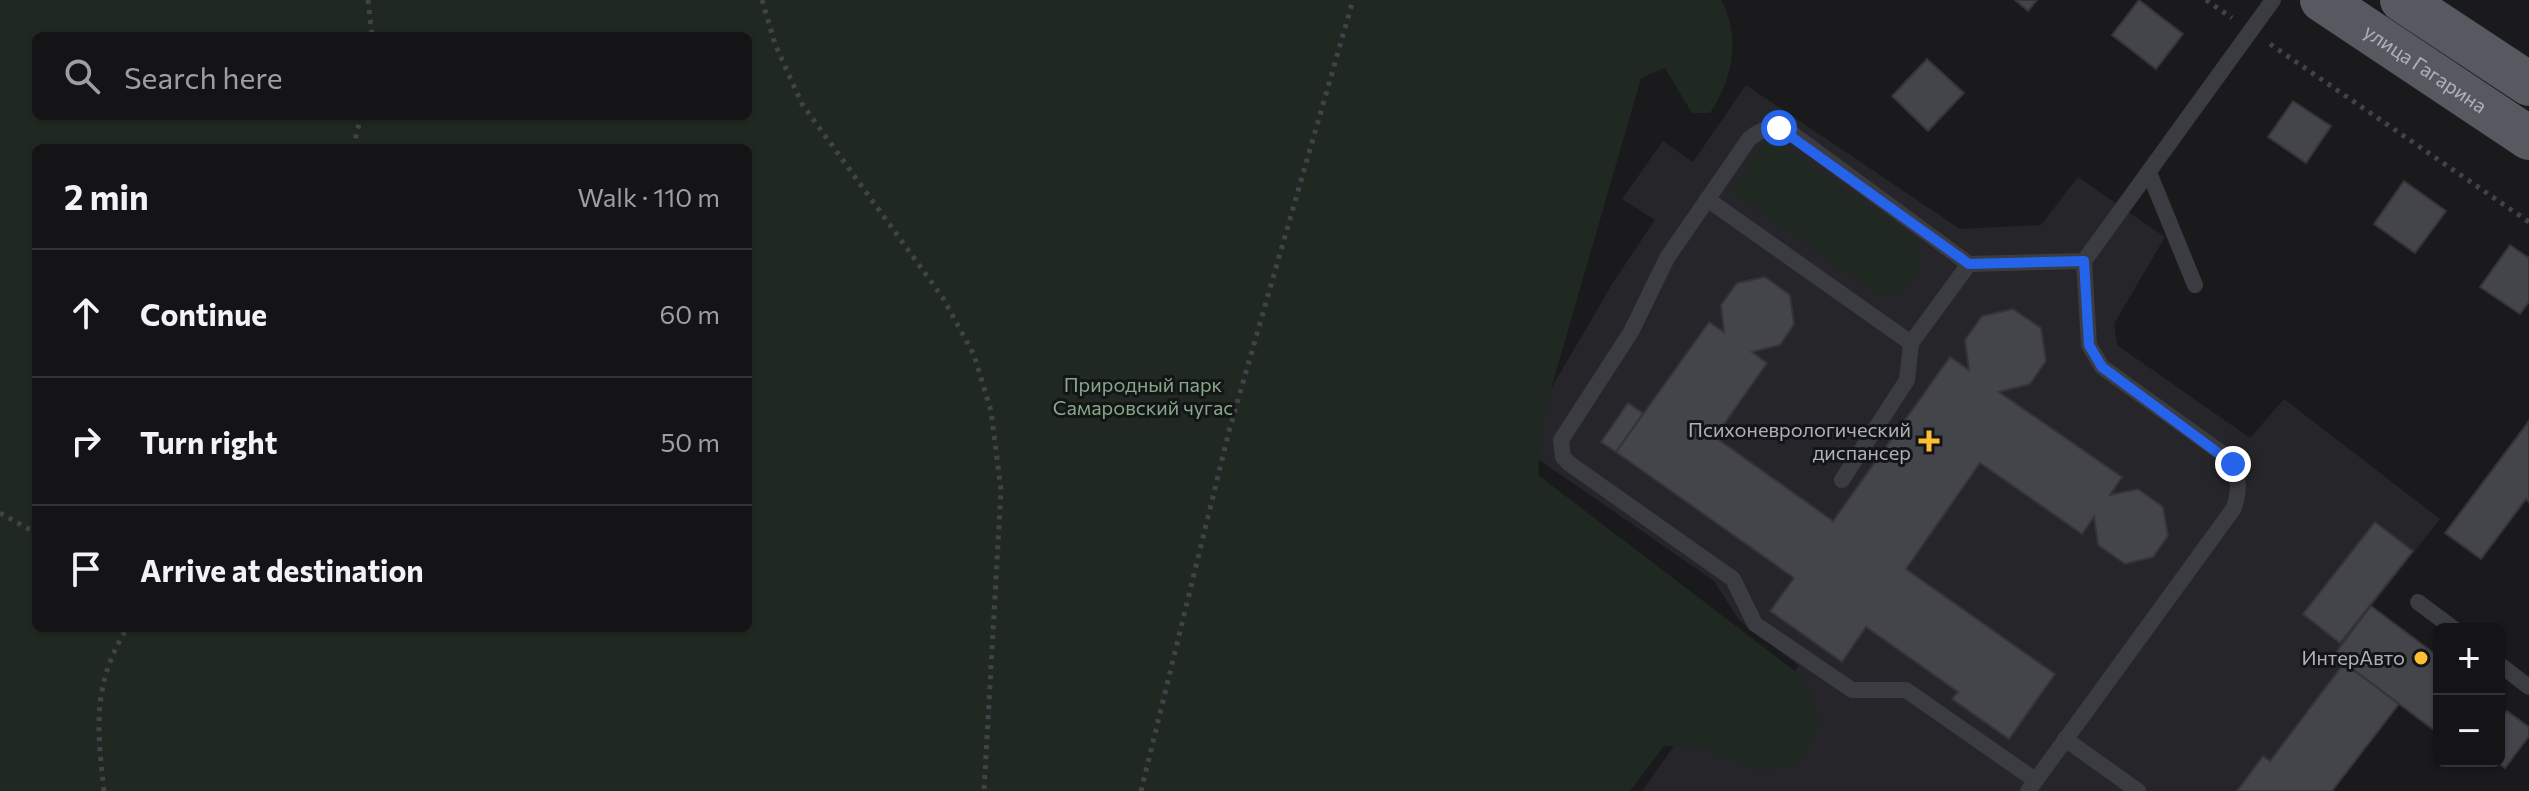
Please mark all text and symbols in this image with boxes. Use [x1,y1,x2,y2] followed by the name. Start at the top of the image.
[2360,18,2492,118] street label: улица Гагарина
[32,32,752,120] search box
[60,54,104,98] icon: search
[124,58,283,95] text: Search here
[1761,110,1797,146] route start
[64,175,149,217] text: 2 min
[578,181,720,212] text: Walk · 110 m
[64,291,108,335] icon: ahead
[140,295,267,332] text: Continue
[660,298,720,329] text: 60 m
[1053,372,1233,419] park label: Природный парк Самаровский чугас
[1688,417,1911,464] place label: Психоневрологический диспансер
[64,419,108,463] icon: right
[140,423,277,460] text: Turn right
[660,426,720,457] text: 50 m
[1918,430,1940,452] marker: Психоневрологический диспансер
[2215,446,2251,482] route end
[64,547,108,591] icon: arrive
[140,551,424,588] text: Arrive at destination
[2433,623,2505,767] map controls
[2433,623,2505,695] button: +
[2301,645,2405,669] place label: ИнтерАвто
[2412,649,2430,667] marker: ИнтерАвто
[2433,695,2505,767] button: −

